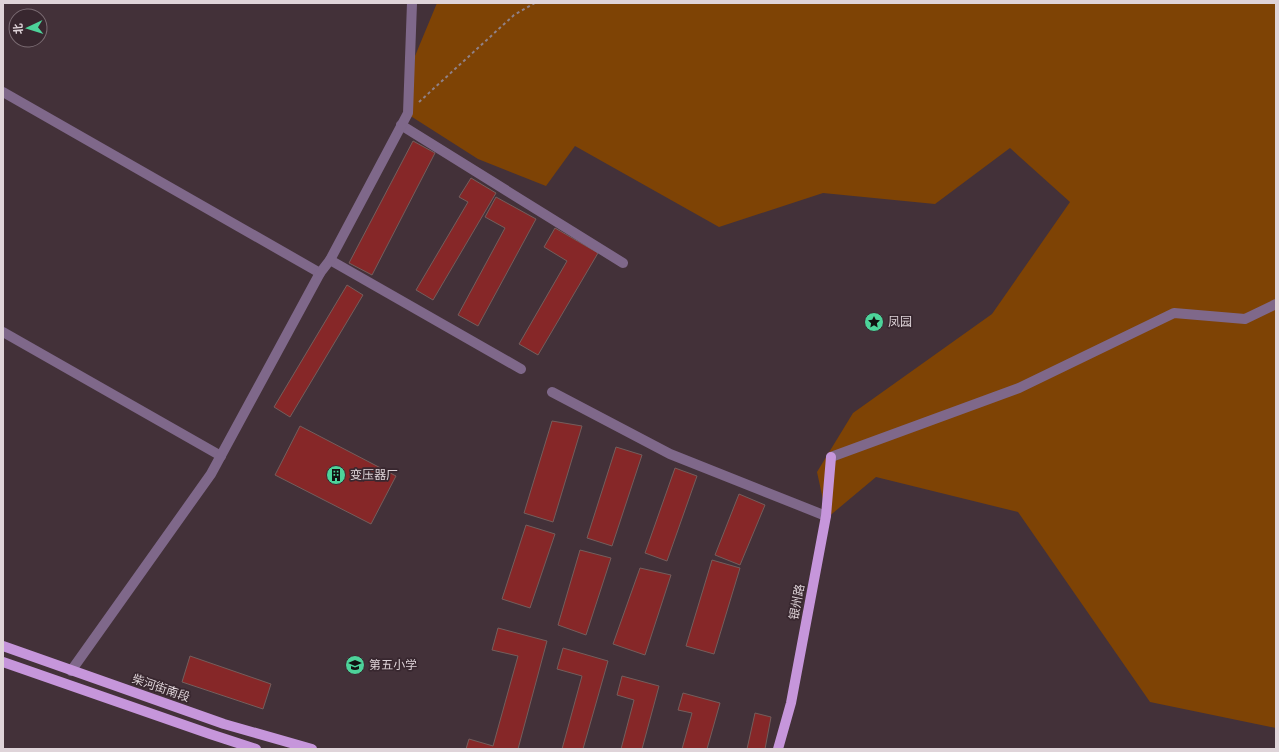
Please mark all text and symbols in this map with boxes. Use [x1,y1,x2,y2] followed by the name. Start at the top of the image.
[8,8,48,48] north arrow
[13,23,24,35] text: 北
[863,311,885,333] place icon: 凤园
[888,316,912,328] place label: 凤园
[325,464,347,486] building icon: 变压器厂
[350,468,398,481] place label: 变压器厂
[787,583,806,621] street label: 银州路
[344,654,366,676] school or university icon: 第五小学
[369,658,417,671] place label: 第五小学
[131,672,192,703] street label: 柴河街南段

